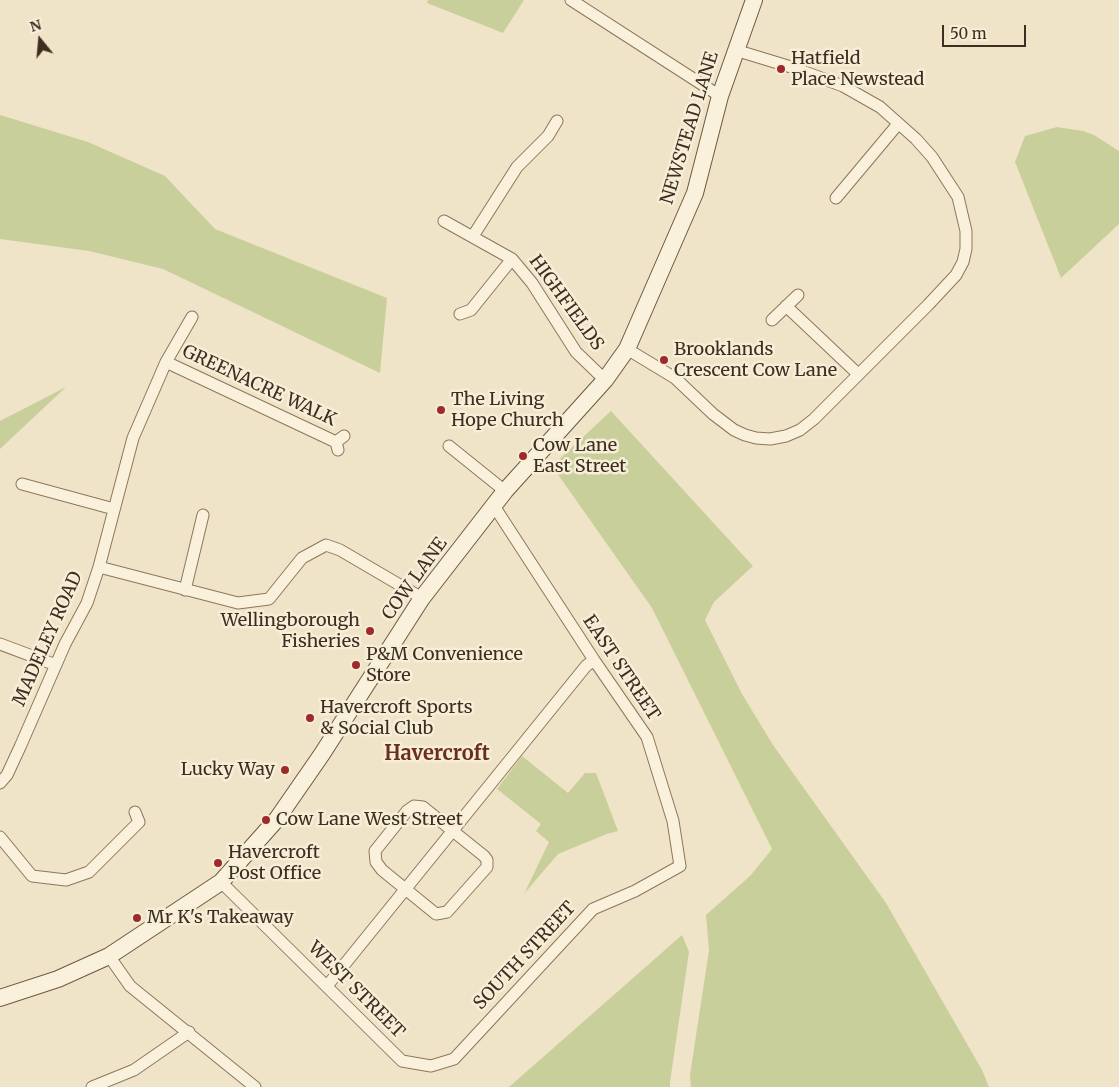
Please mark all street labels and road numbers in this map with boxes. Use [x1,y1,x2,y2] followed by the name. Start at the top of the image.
[657,49,723,207] street label: NEWSTEAD LANE
[524,251,608,355] street label: HIGHFIELDS
[179,341,339,431] street label: GREENACRE WALK
[378,534,452,624] street label: COW LANE
[9,568,87,710] street label: MADELEY ROAD
[578,611,664,725] street label: EAST STREET
[469,898,581,1014] street label: SOUTH STREET
[303,937,409,1043] street label: WEST STREET

